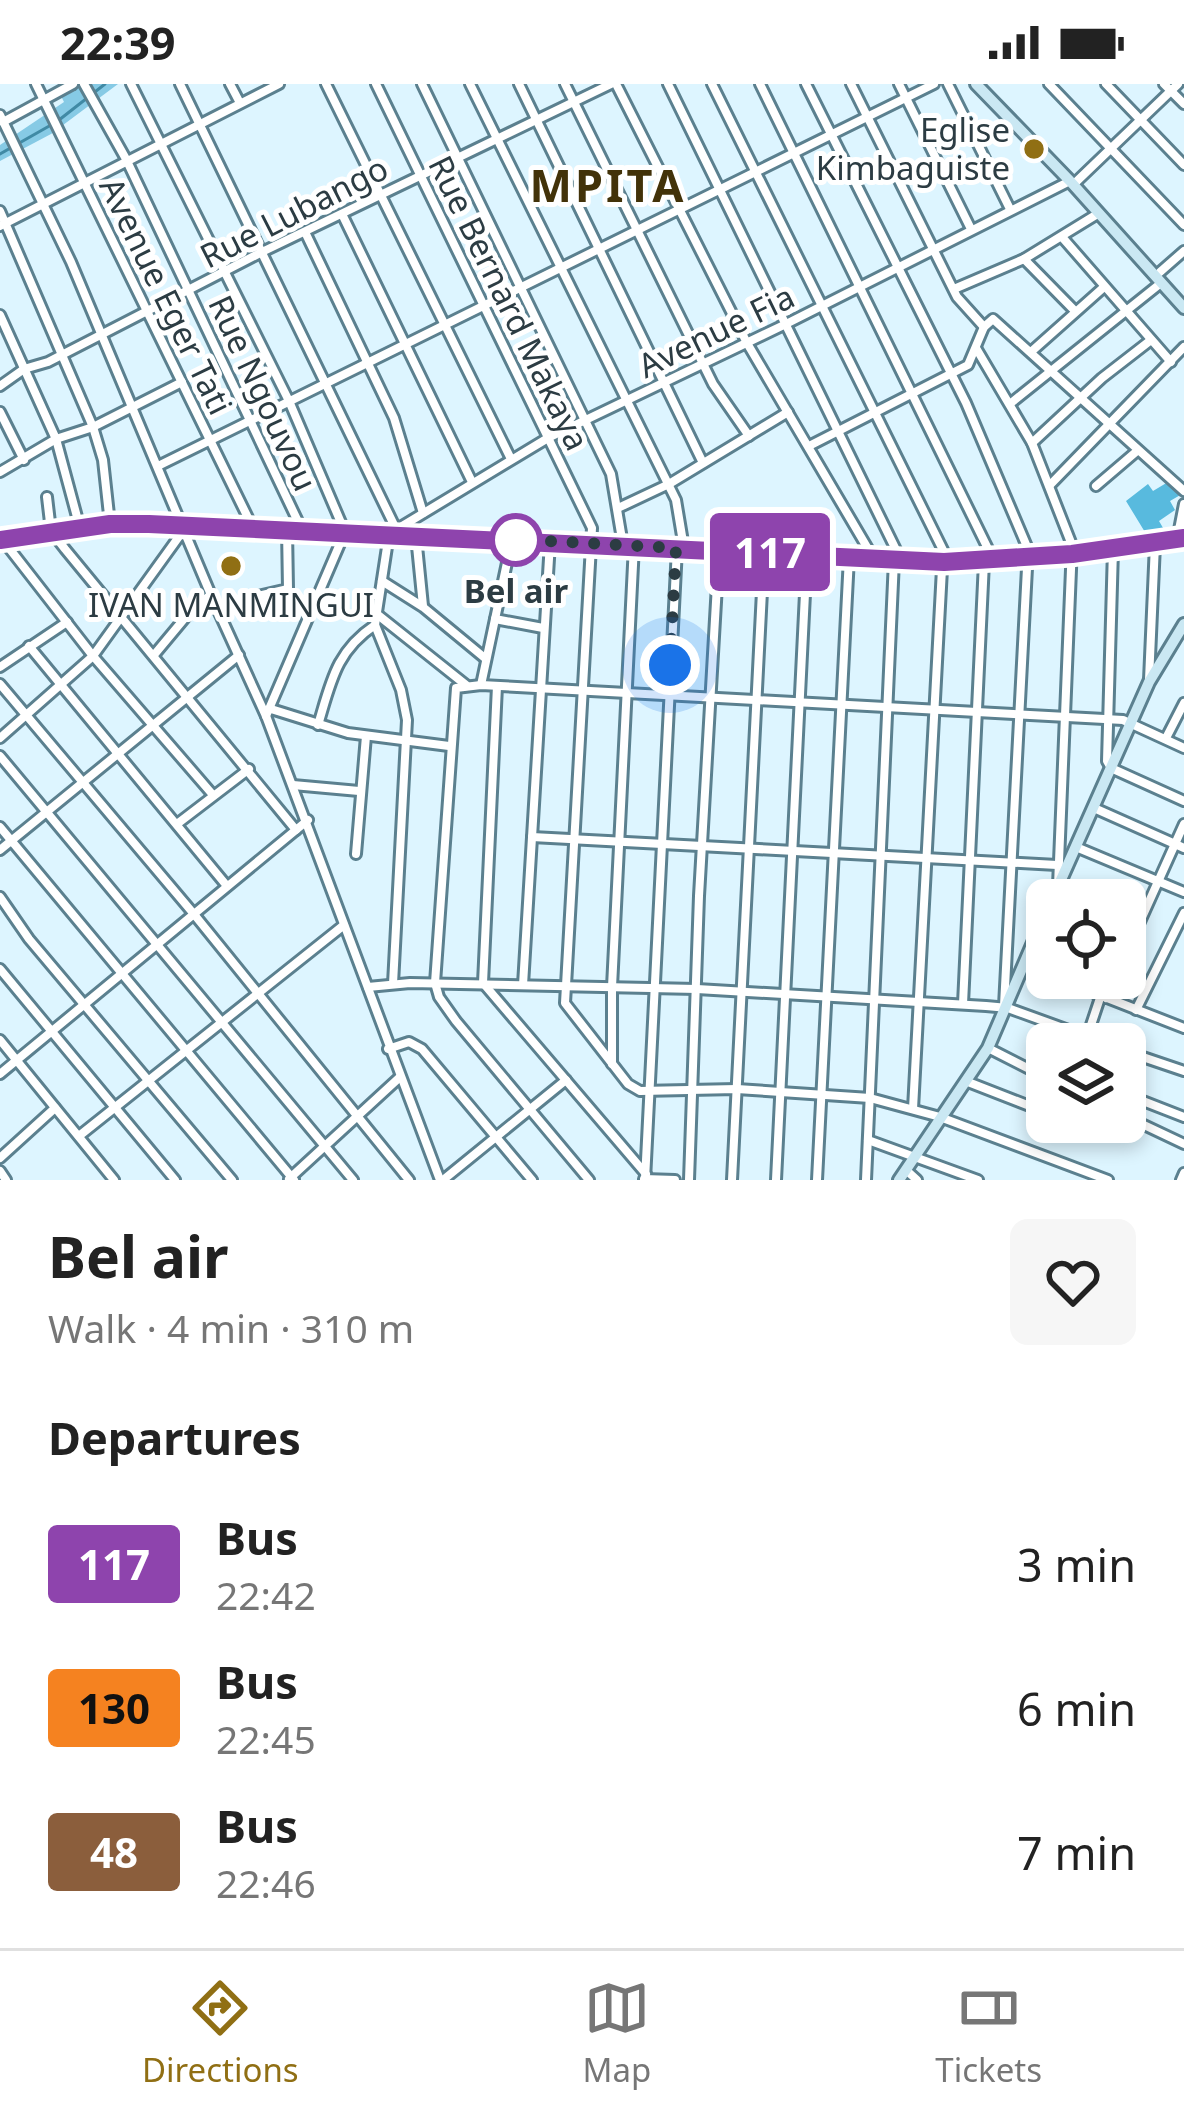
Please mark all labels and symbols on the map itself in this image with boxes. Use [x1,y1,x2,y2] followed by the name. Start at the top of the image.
[816,107,1010,190] place label: Eglise Kimbaguiste
[1021,136,1047,162] marker: Eglise Kimbaguiste
[192,145,395,278] street label: Rue Lubango
[419,148,600,458] street label: Rue Bernard Makaya
[530,154,686,215] district label: MPITA
[90,170,243,422] street label: Avenue Eger Tati
[630,273,801,388] street label: Avenue Fia
[198,288,328,498] street label: Rue Ngouvou
[701,513,839,591] line badge: 117
[491,515,541,565] marker: Bel air
[218,553,244,579] marker: IVAN MANMINGUI
[464,568,568,613] place label: Bel air
[88,582,374,627] place label: IVAN MANMINGUI
[640,635,700,695] your location

